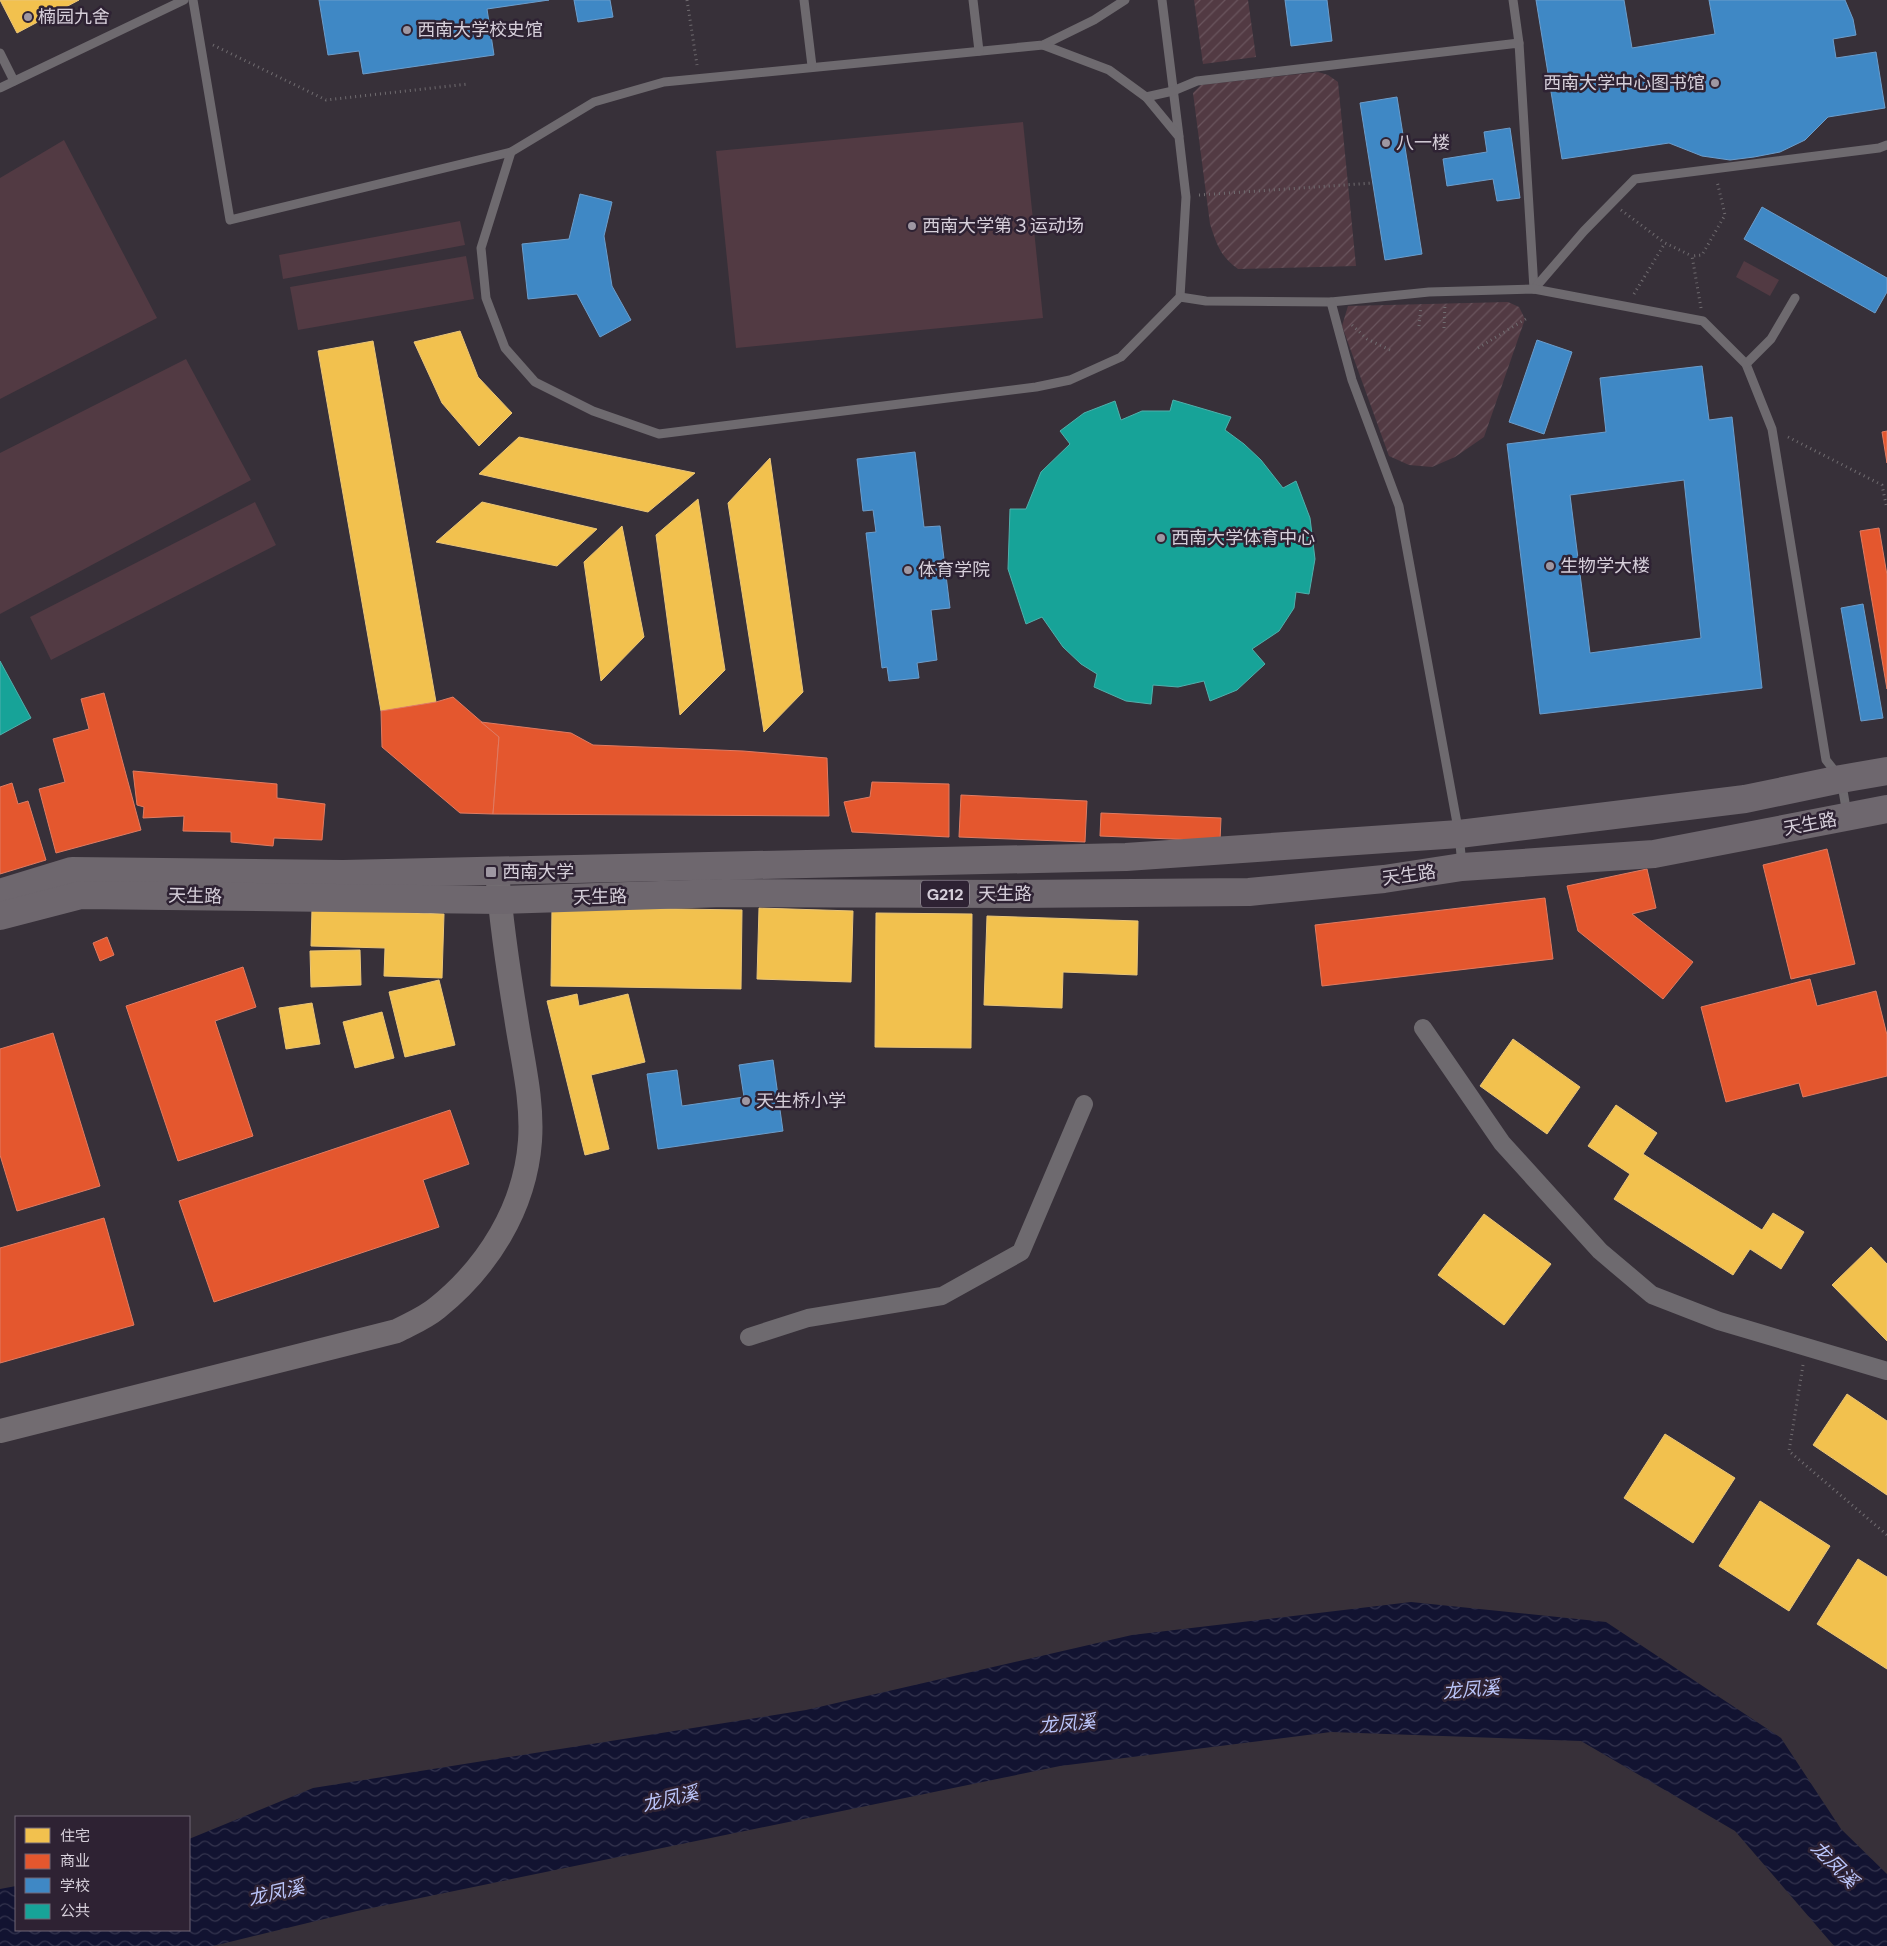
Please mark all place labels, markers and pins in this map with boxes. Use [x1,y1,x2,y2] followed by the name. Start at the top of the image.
[38,5,110,29] place label: 楠园九舍
[22,11,34,23] marker: 楠园九舍
[417,18,543,42] place label: 西南大学校史馆
[401,24,413,36] marker: 西南大学校史馆
[1543,71,1705,95] place label: 西南大学中心图书馆
[1709,77,1721,89] marker: 西南大学中心图书馆
[1396,131,1450,155] place label: 八一楼
[1380,137,1392,149] marker: 八一楼
[922,214,1084,238] place label: 西南大学第３运动场
[906,220,918,232] marker: 西南大学第３运动场
[1171,526,1315,550] place label: 西南大学体育中心
[1155,532,1167,544] marker: 西南大学体育中心
[1560,554,1650,578] place label: 生物学大楼
[918,558,990,582] place label: 体育学院
[1544,560,1556,572] marker: 生物学大楼
[902,564,914,576] marker: 体育学院
[502,860,574,884] place label: 西南大学
[484,865,498,879] marker: 西南大学
[756,1089,846,1113] place label: 天生桥小学
[740,1095,752,1107] marker: 天生桥小学

